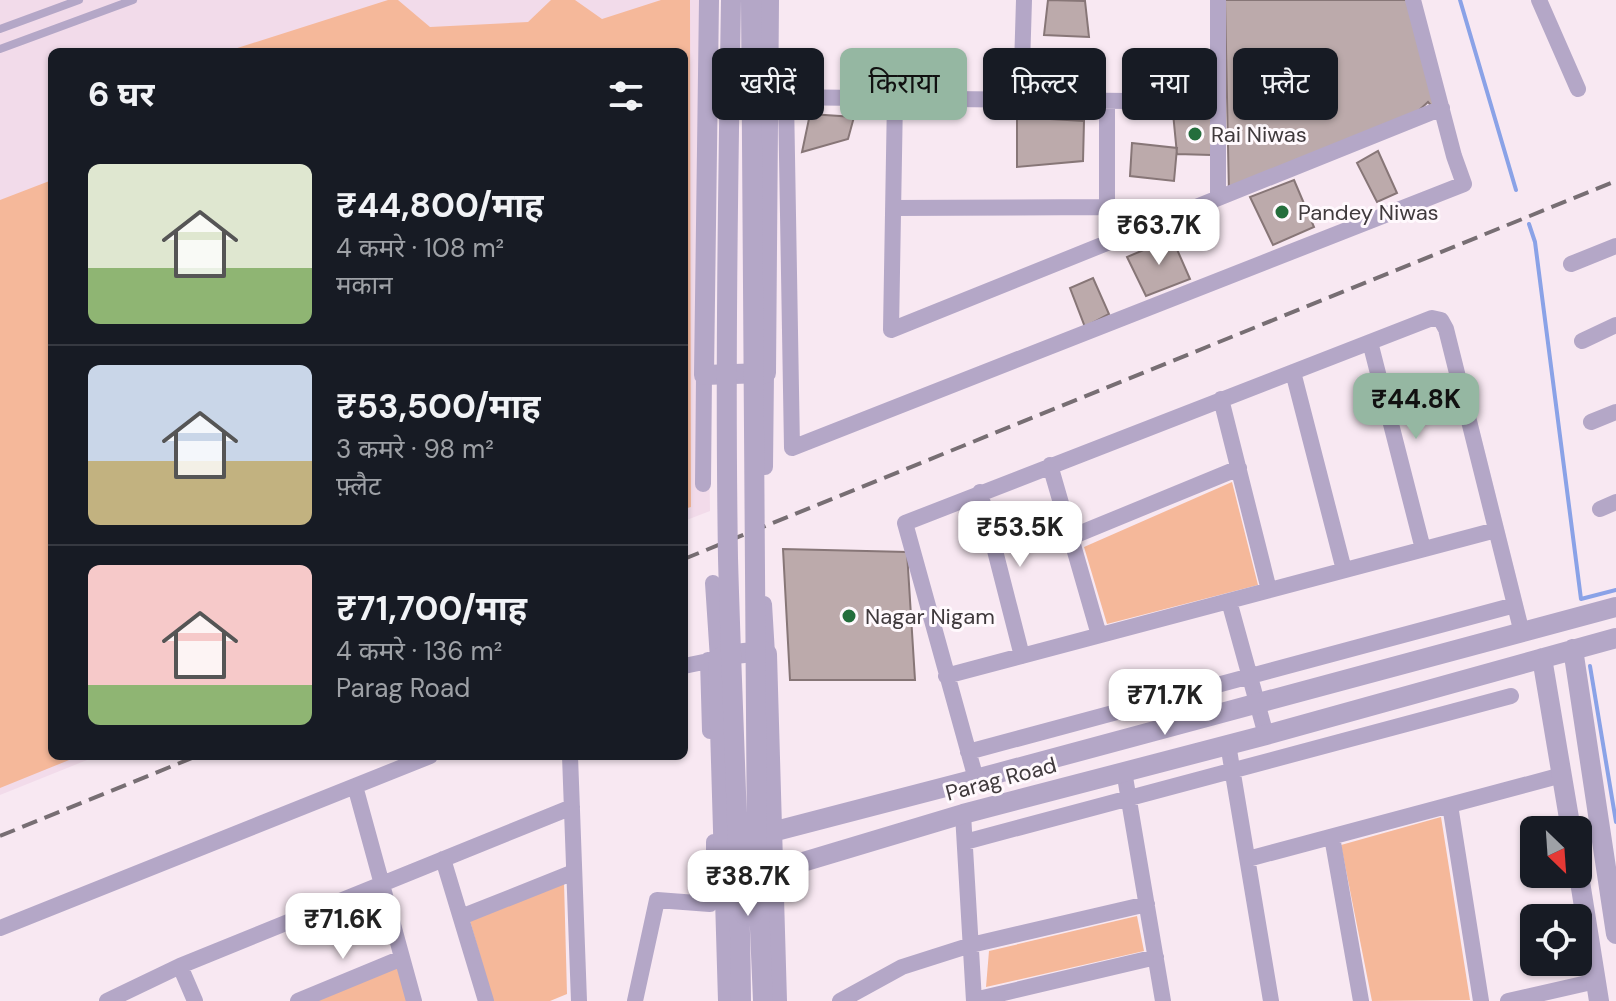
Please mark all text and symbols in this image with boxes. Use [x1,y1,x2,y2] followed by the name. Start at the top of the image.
[712,48,824,120] chip: खरीदें
[840,48,967,120] chip: किराया
[983,48,1106,120] chip: फ़िल्टर
[1122,48,1217,120] chip: नया
[1233,48,1338,120] chip: फ़्लैट
[88,72,155,117] text: 6 घर
[604,74,648,118] icon: filters
[1211,120,1307,149] place label: Rai Niwas
[1186,125,1204,143] marker: Rai Niwas
[336,183,543,228] text: ₹44,800/माह
[152,196,248,292] icon: home
[1298,198,1439,227] place label: Pandey Niwas
[1094,199,1224,267] pin: ₹63.7K
[1273,203,1291,221] marker: Pandey Niwas
[1117,208,1201,242] text: ₹63.7K
[336,231,504,265] text: 4 कमरे · 108 m²
[336,268,393,302] text: मकान
[1351,373,1481,441] pin: ₹44.8K
[1371,382,1461,416] text: ₹44.8K
[336,384,541,429] text: ₹53,500/माह
[152,397,248,493] icon: home
[336,432,494,466] text: 3 कमरे · 98 m²
[336,469,381,503] text: फ़्लैट
[955,501,1085,569] pin: ₹53.5K
[976,510,1064,544] text: ₹53.5K
[336,586,527,631] text: ₹71,700/माह
[152,597,248,693] icon: home
[865,602,995,631] place label: Nagar Nigam
[840,607,858,625] marker: Nagar Nigam
[336,634,502,668] text: 4 कमरे · 136 m²
[1100,669,1230,737] pin: ₹71.7K
[336,671,470,705] text: Parag Road
[1127,678,1203,712] text: ₹71.7K
[942,750,1060,808] street label: Parag Road
[1520,816,1592,888] north arrow
[1520,816,1592,976] map controls
[683,850,813,918] pin: ₹38.7K
[706,859,790,893] text: ₹38.7K
[278,893,408,961] pin: ₹71.6K
[303,902,383,936] text: ₹71.6K
[1520,904,1592,976] button: locate

